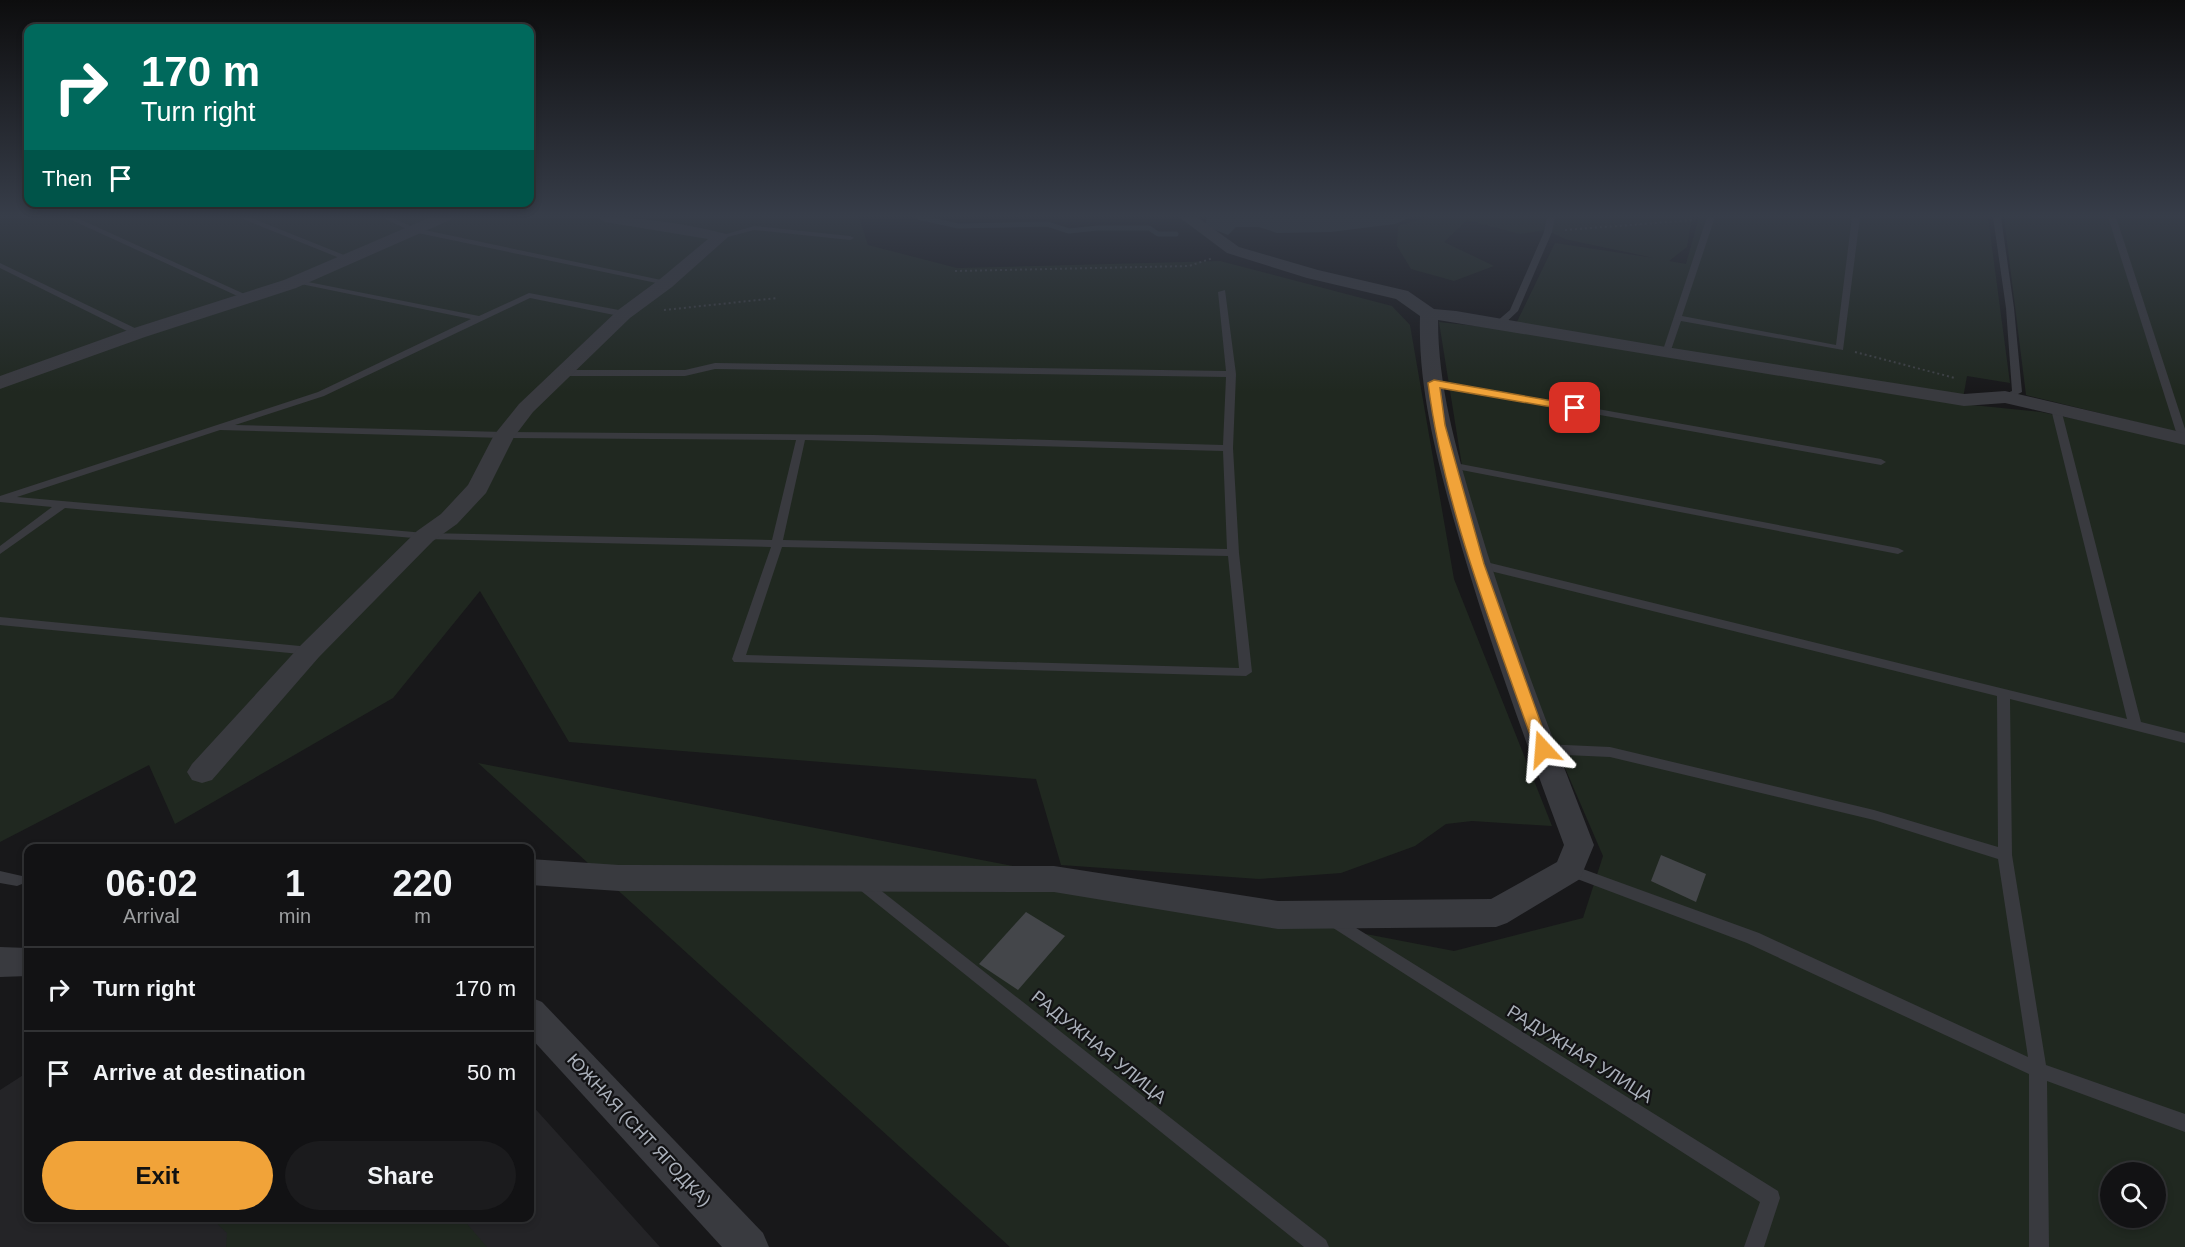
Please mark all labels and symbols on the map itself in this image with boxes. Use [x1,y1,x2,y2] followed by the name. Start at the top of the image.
[1549,382,1600,433] pin
[1511,717,1575,781] position arrow
[1028,986,1170,1108] street label: РАДУЖНАЯ УЛИЦА
[1504,1001,1656,1107] street label: РАДУЖНАЯ УЛИЦА
[563,1050,715,1210] street label: ЮЖНАЯ (СНТ ЯГОДКА)

